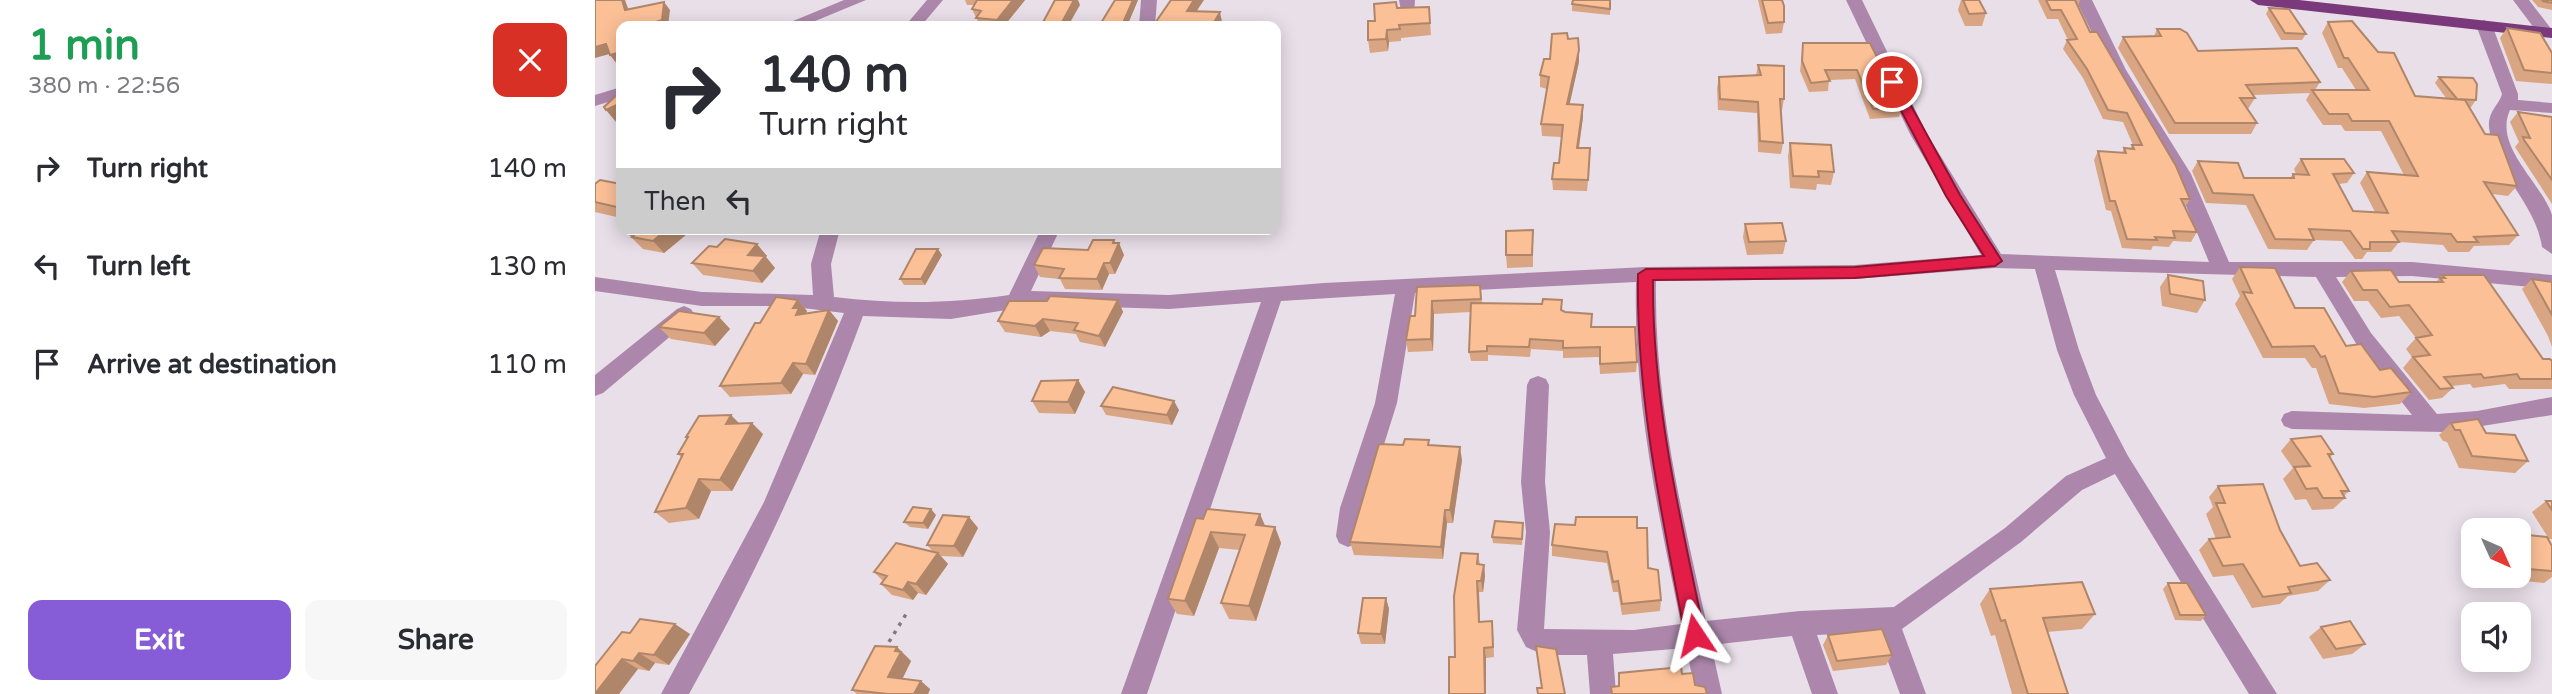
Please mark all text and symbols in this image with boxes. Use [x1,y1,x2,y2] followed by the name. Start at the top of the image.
[28,20,140,71] text: 1 min
[493,23,567,97] button: close
[759,46,909,105] text: 140 m
[644,49,735,140] icon: right
[1862,52,1922,112] pin
[1873,63,1911,101] icon: arrive
[28,72,180,100] text: 380 m · 22:56
[759,106,908,144] text: Turn right
[28,149,66,187] icon: right
[87,153,208,184] text: Turn right
[487,153,567,184] text: 140 m
[720,182,758,220] icon: left
[644,186,706,217] text: Then
[28,247,66,285] icon: left
[87,251,190,282] text: Turn left
[487,251,567,282] text: 130 m
[28,345,66,383] icon: arrive
[87,349,337,380] text: Arrive at destination
[487,349,567,380] text: 110 m
[2461,518,2531,588] north arrow
[2461,518,2531,672] map controls
[1658,598,1732,672] position arrow
[28,600,291,680] button: Exit
[305,600,567,680] button: Share
[2461,602,2531,672] button: sound

